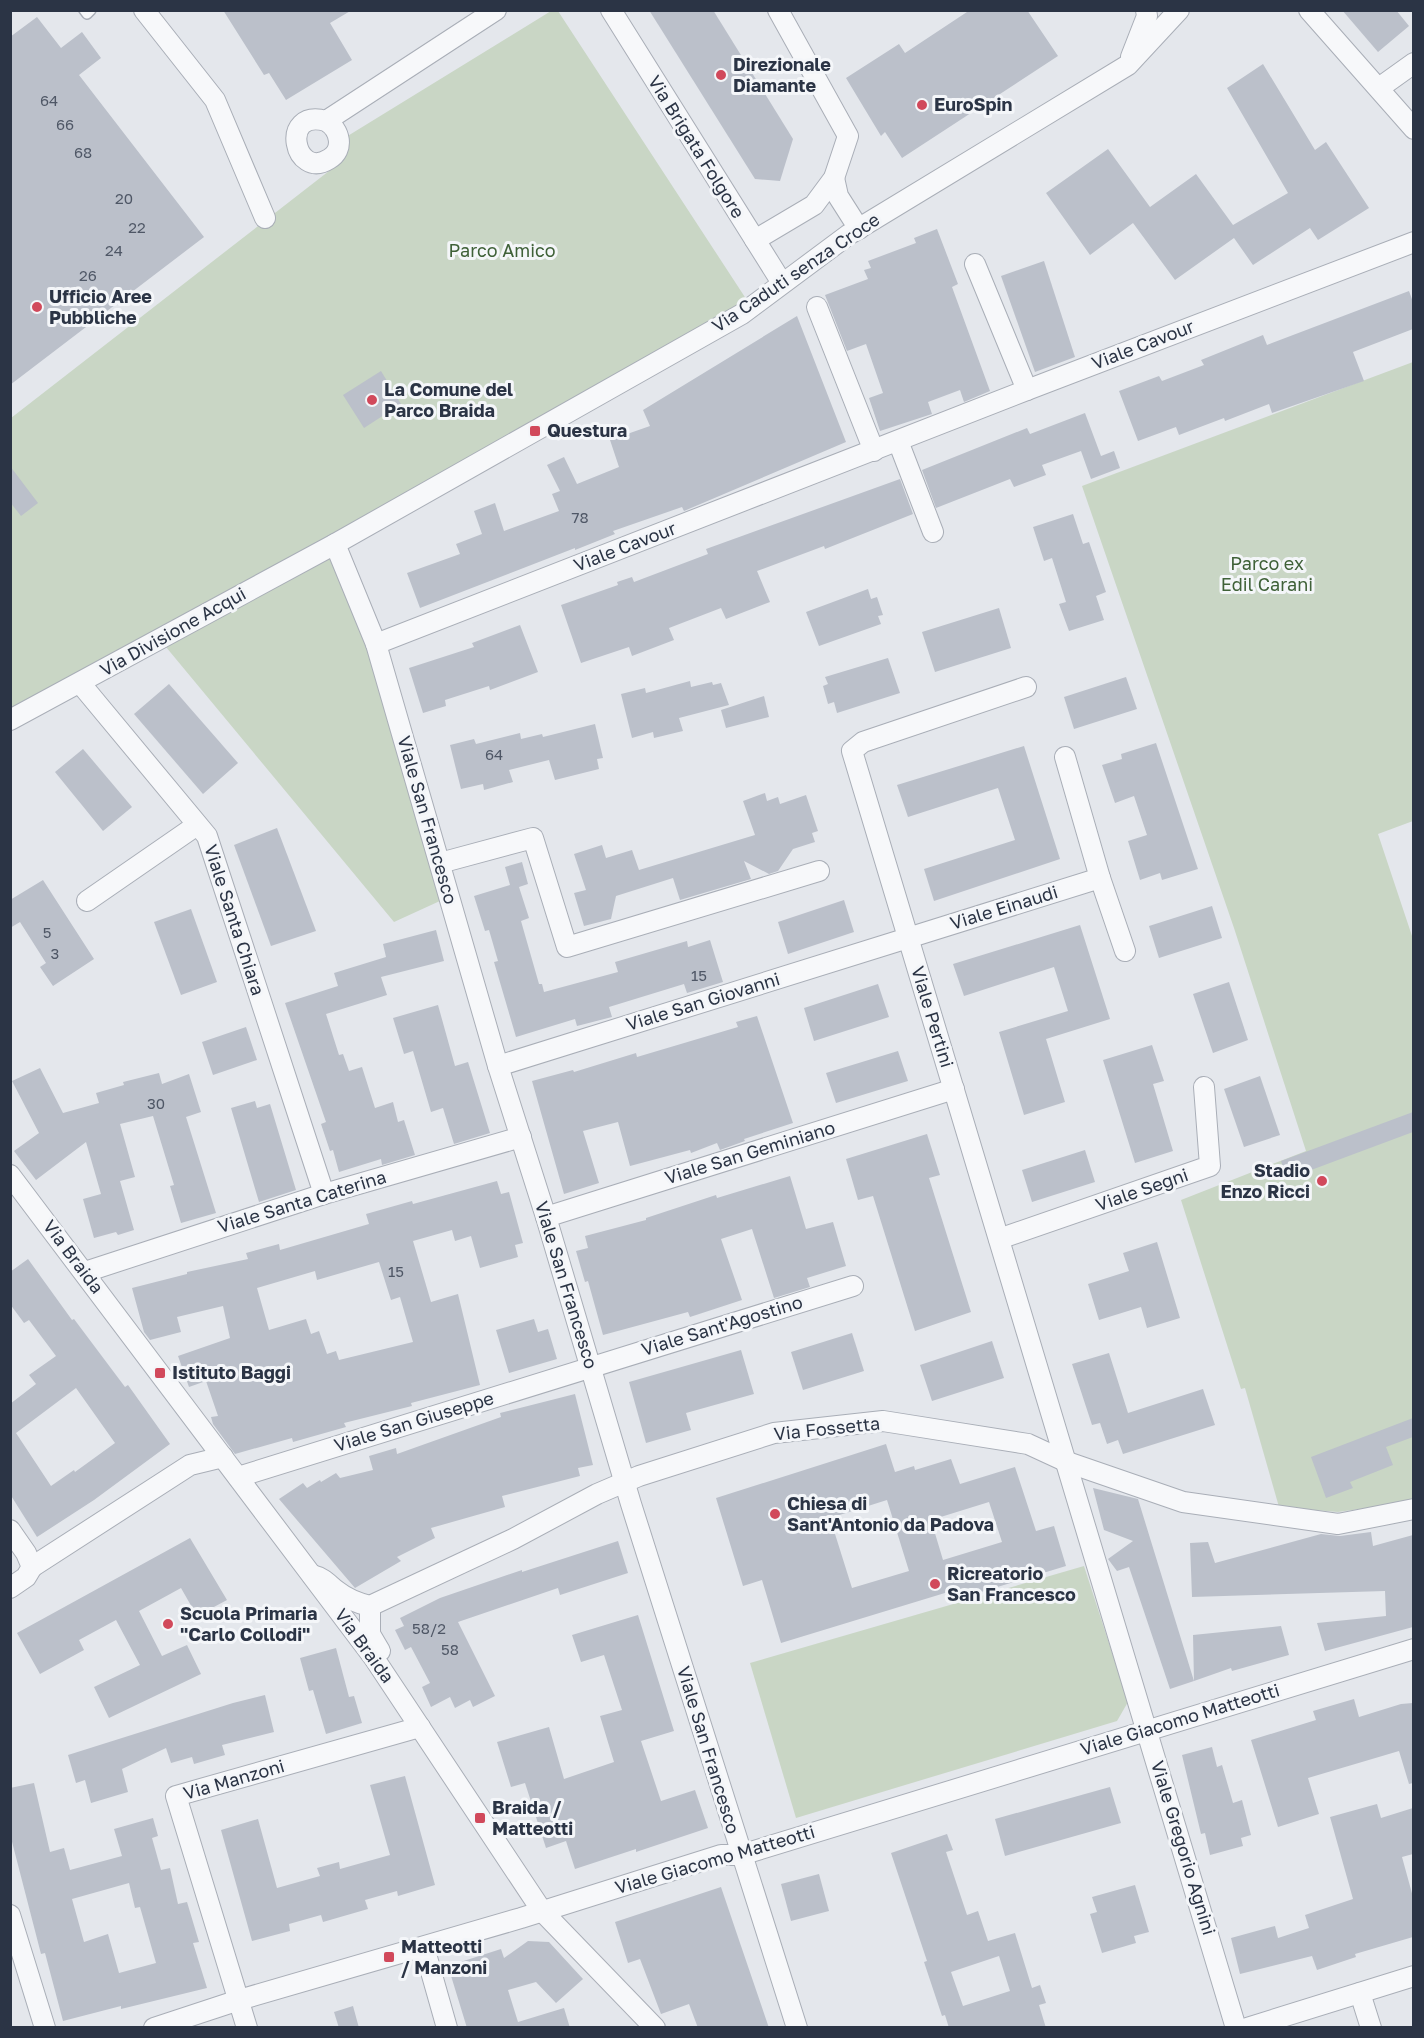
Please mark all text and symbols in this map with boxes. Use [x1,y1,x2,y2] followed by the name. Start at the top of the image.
[733,53,831,96] place label: Direzionale Diamante
[714,68,728,82] marker: Direzionale Diamante
[644,71,750,222] street label: Via Brigata Folgore
[40,91,58,109] house number: 64
[934,93,1013,115] place label: EuroSpin
[915,98,929,112] marker: EuroSpin
[56,115,74,133] house number: 66
[74,143,92,161] house number: 68
[115,189,133,207] house number: 20
[707,208,883,337] street label: Via Caduti senza Croce
[128,218,146,236] house number: 22
[448,239,556,261] park label: Parco Amico
[105,241,123,259] house number: 24
[79,266,97,284] house number: 26
[49,285,152,328] place label: Ufficio Aree Pubbliche
[30,300,44,314] marker: Ufficio Aree Pubbliche
[1088,314,1197,374] street label: Viale Cavour
[384,378,513,421] place label: La Comune del Parco Braida
[365,393,379,407] marker: La Comune del Parco Braida
[547,419,627,441] place label: Questura
[528,424,542,438] marker: Questura
[571,508,589,526] house number: 78
[570,516,679,576] street label: Viale Cavour
[1221,552,1313,595] park label: Parco ex Edil Carani
[96,582,249,680] street label: Via Divisione Acqui
[393,733,463,906] street label: Viale San Francesco
[485,745,503,763] house number: 64
[200,841,270,998] street label: Viale Santa Chiara
[947,880,1060,934] street label: Viale Einaudi
[43,923,51,941] house number: 5
[51,944,59,962] house number: 3
[907,963,959,1070] street label: Viale Pertini
[691,966,707,984] house number: 15
[623,967,782,1035] street label: Viale San Giovanni
[147,1094,165,1112] house number: 30
[662,1116,837,1188] street label: Viale San Geminiano
[1220,1159,1310,1202] place label: Stadio Enzo Ricci
[1092,1163,1191,1215] street label: Viale Segni
[215,1165,389,1237] street label: Viale Santa Caterina
[1315,1174,1329,1188] marker: Stadio Enzo Ricci
[531,1198,603,1371] street label: Viale San Francesco
[39,1215,109,1298] street label: Via Braida
[388,1262,404,1280] house number: 15
[639,1290,805,1360] street label: Viale Sant'Agostino
[172,1361,291,1383] place label: Istituto Baggi
[153,1366,167,1380] marker: Istituto Baggi
[331,1386,496,1456] street label: Viale San Giuseppe
[773,1411,881,1445] street label: Via Fossetta
[787,1492,994,1535] place label: Chiesa di Sant'Antonio da Padova
[768,1507,782,1521] marker: Chiesa di Sant'Antonio da Padova
[947,1562,1076,1605] place label: Ricreatorio San Francesco
[928,1577,942,1591] marker: Ricreatorio San Francesco
[180,1602,317,1645] place label: Scuola Primaria "Carlo Collodi"
[330,1604,399,1687] street label: Via Braida
[161,1617,175,1631] marker: Scuola Primaria "Carlo Collodi"
[412,1619,446,1637] house number: 58/2
[441,1640,459,1658] house number: 58
[673,1663,745,1836] street label: Viale San Francesco
[1077,1678,1282,1760] street label: Viale Giacomo Matteotti
[181,1754,287,1804] street label: Via Manzoni
[1147,1758,1221,1938] street label: Viale Gregorio Agnini
[492,1796,573,1839] place label: Braida / Matteotti
[473,1811,487,1825] marker: Braida / Matteotti
[612,1820,817,1898] street label: Viale Giacomo Matteotti
[401,1935,487,1978] place label: Matteotti / Manzoni
[382,1950,396,1964] marker: Matteotti / Manzoni

